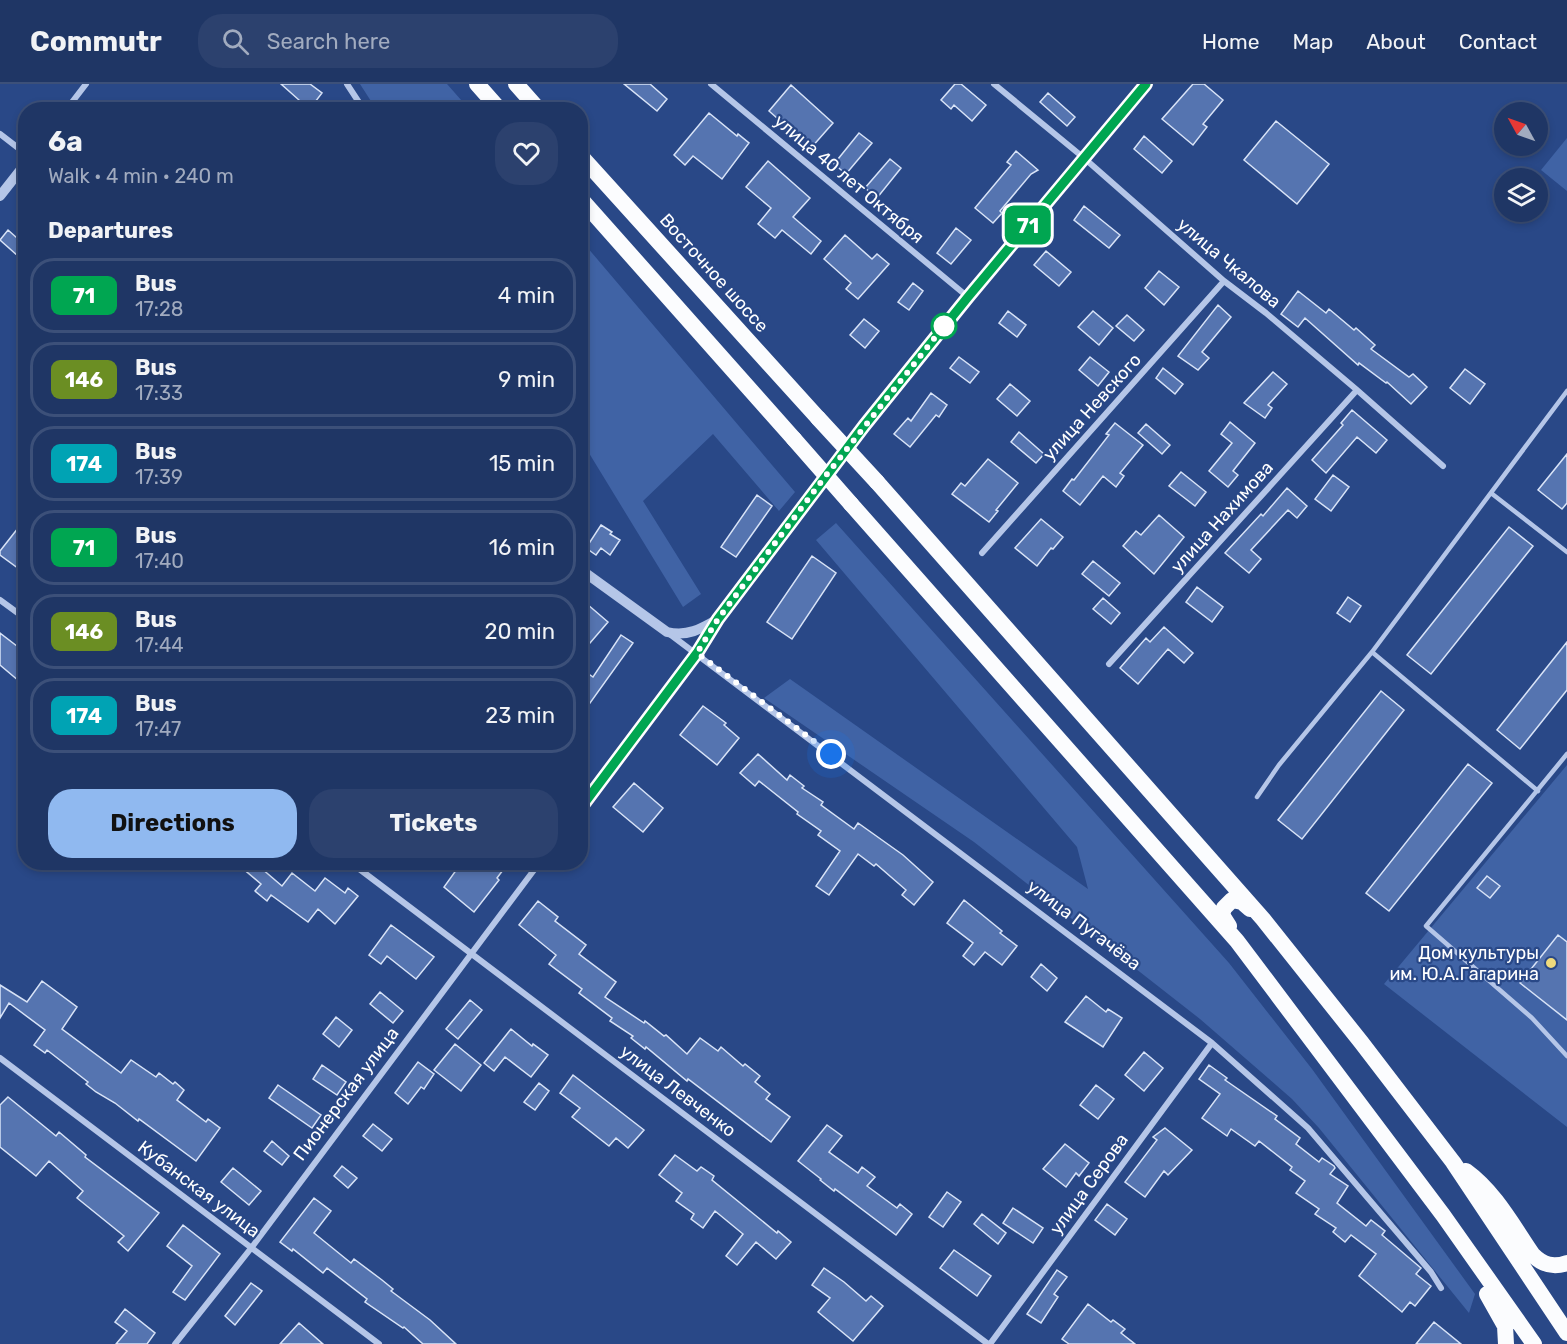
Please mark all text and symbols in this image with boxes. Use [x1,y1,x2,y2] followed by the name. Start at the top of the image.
[198,14,618,68] search box
[30,25,162,58] text: Commutr
[219,25,252,58] icon: search
[267,28,390,55] text: Search here
[1202,29,1259,54] text: Home
[1292,29,1333,54] text: Map
[1366,29,1426,54] text: About
[1459,29,1537,54] text: Contact
[1494,102,1548,156] north arrow
[1494,102,1548,222] map controls
[769,110,929,248] street label: улица 40 лет Октября
[495,122,558,185] button: heart
[48,125,83,158] text: 6а
[48,164,234,188] text: Walk · 4 min · 240 m
[1494,168,1548,222] button: layers
[1001,206,1055,244] line badge: 71
[655,209,773,337] street label: Восточное шоссе
[1017,213,1039,238] text: 71
[1173,213,1285,313] street label: улица Чкалова
[48,217,173,244] text: Departures
[135,270,177,297] text: Bus
[498,282,555,309] text: 4 min
[73,283,95,308] text: 71
[135,297,183,321] text: 17:28
[931,313,957,339] unlabelled marker
[1038,349,1146,465] street label: улица Невского
[135,354,177,381] text: Bus
[498,366,555,393] text: 9 min
[65,367,103,392] text: 146
[135,381,183,405] text: 17:33
[135,438,177,465] text: Bus
[489,450,555,477] text: 15 min
[66,451,102,476] text: 174
[1166,457,1278,577] street label: улица Нахимова
[135,465,183,489] text: 17:39
[135,522,177,549] text: Bus
[489,534,555,561] text: 16 min
[73,535,95,560] text: 71
[135,549,184,573] text: 17:40
[135,606,177,633] text: Bus
[485,618,555,645] text: 20 min
[65,619,103,644] text: 146
[135,633,184,657] text: 17:44
[135,690,177,717] text: Bus
[485,702,555,729] text: 23 min
[66,703,102,728] text: 174
[135,717,181,741] text: 17:47
[816,739,846,769] your location
[48,789,297,858] button: Directions
[309,789,558,858] button: Tickets
[1023,875,1145,975] street label: улица Пугачёва
[1389,942,1539,985] place label: Дом культуры им. Ю.А.Гагарина
[1544,956,1558,970] marker: Дом культуры им. Ю.А.Гагарина
[289,1023,403,1165] street label: Пионерская улица
[616,1040,740,1142] street label: улица Левченко
[1045,1129,1133,1239] street label: улица Серова
[134,1136,264,1242] street label: Кубанская улица

